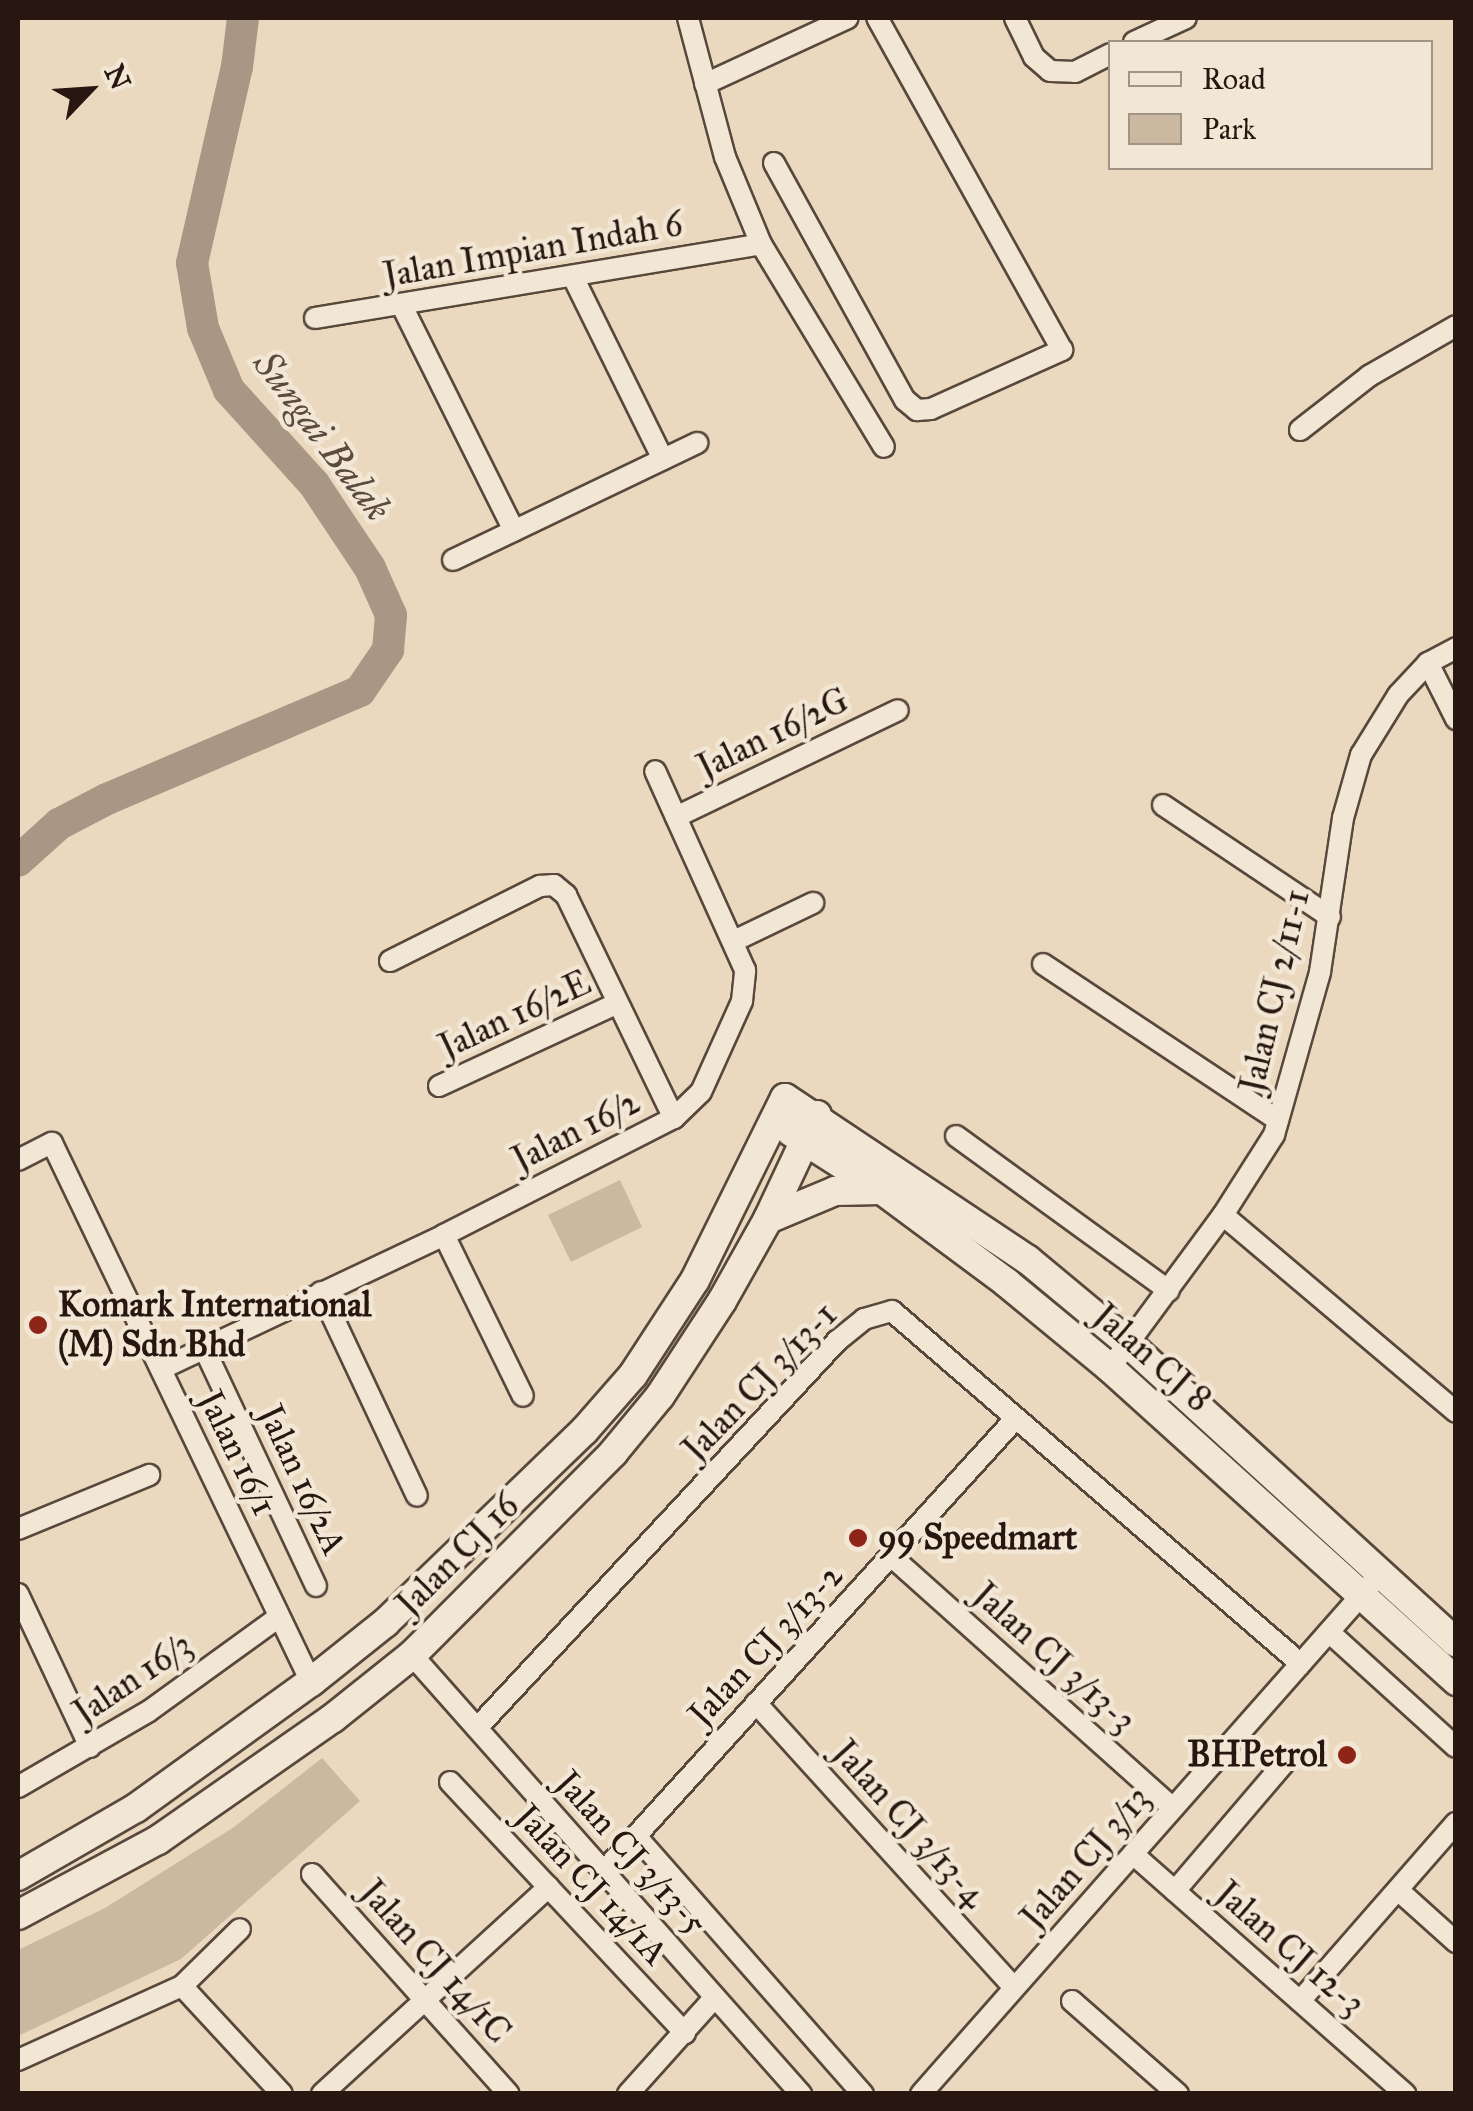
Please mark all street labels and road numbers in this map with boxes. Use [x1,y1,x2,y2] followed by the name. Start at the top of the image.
[380,203,686,297] street label: Jalan Impian Indah 6
[691,679,855,789] street label: Jalan 16/2G
[1231,885,1319,1097] street label: Jalan CJ 2/11-1
[433,962,597,1068] street label: Jalan 16/2E
[505,1081,647,1181] street label: Jalan 16/2
[674,1294,846,1470] street label: Jalan CJ 3/13-1
[1084,1295,1220,1421] street label: Jalan CJ 8
[189,1384,285,1522] street label: Jalan 16/1
[249,1398,355,1562] street label: Jalan 16/2A
[388,1485,528,1625] street label: Jalan CJ 16
[680,1555,852,1735] street label: Jalan CJ 3/13-2
[964,1574,1144,1742] street label: Jalan CJ 3/13-3
[66,1624,200,1734] street label: Jalan 16/3
[823,1732,995,1916] street label: Jalan CJ 3/13-4
[546,1762,716,1944] street label: Jalan CJ 3/13-5
[1013,1778,1159,1938] street label: Jalan CJ 3/13
[506,1796,676,1974] street label: Jalan CJ 14/1A
[351,1872,519,2052] street label: Jalan CJ 14/1C
[1207,1873,1373,2025] street label: Jalan CJ 12-3

